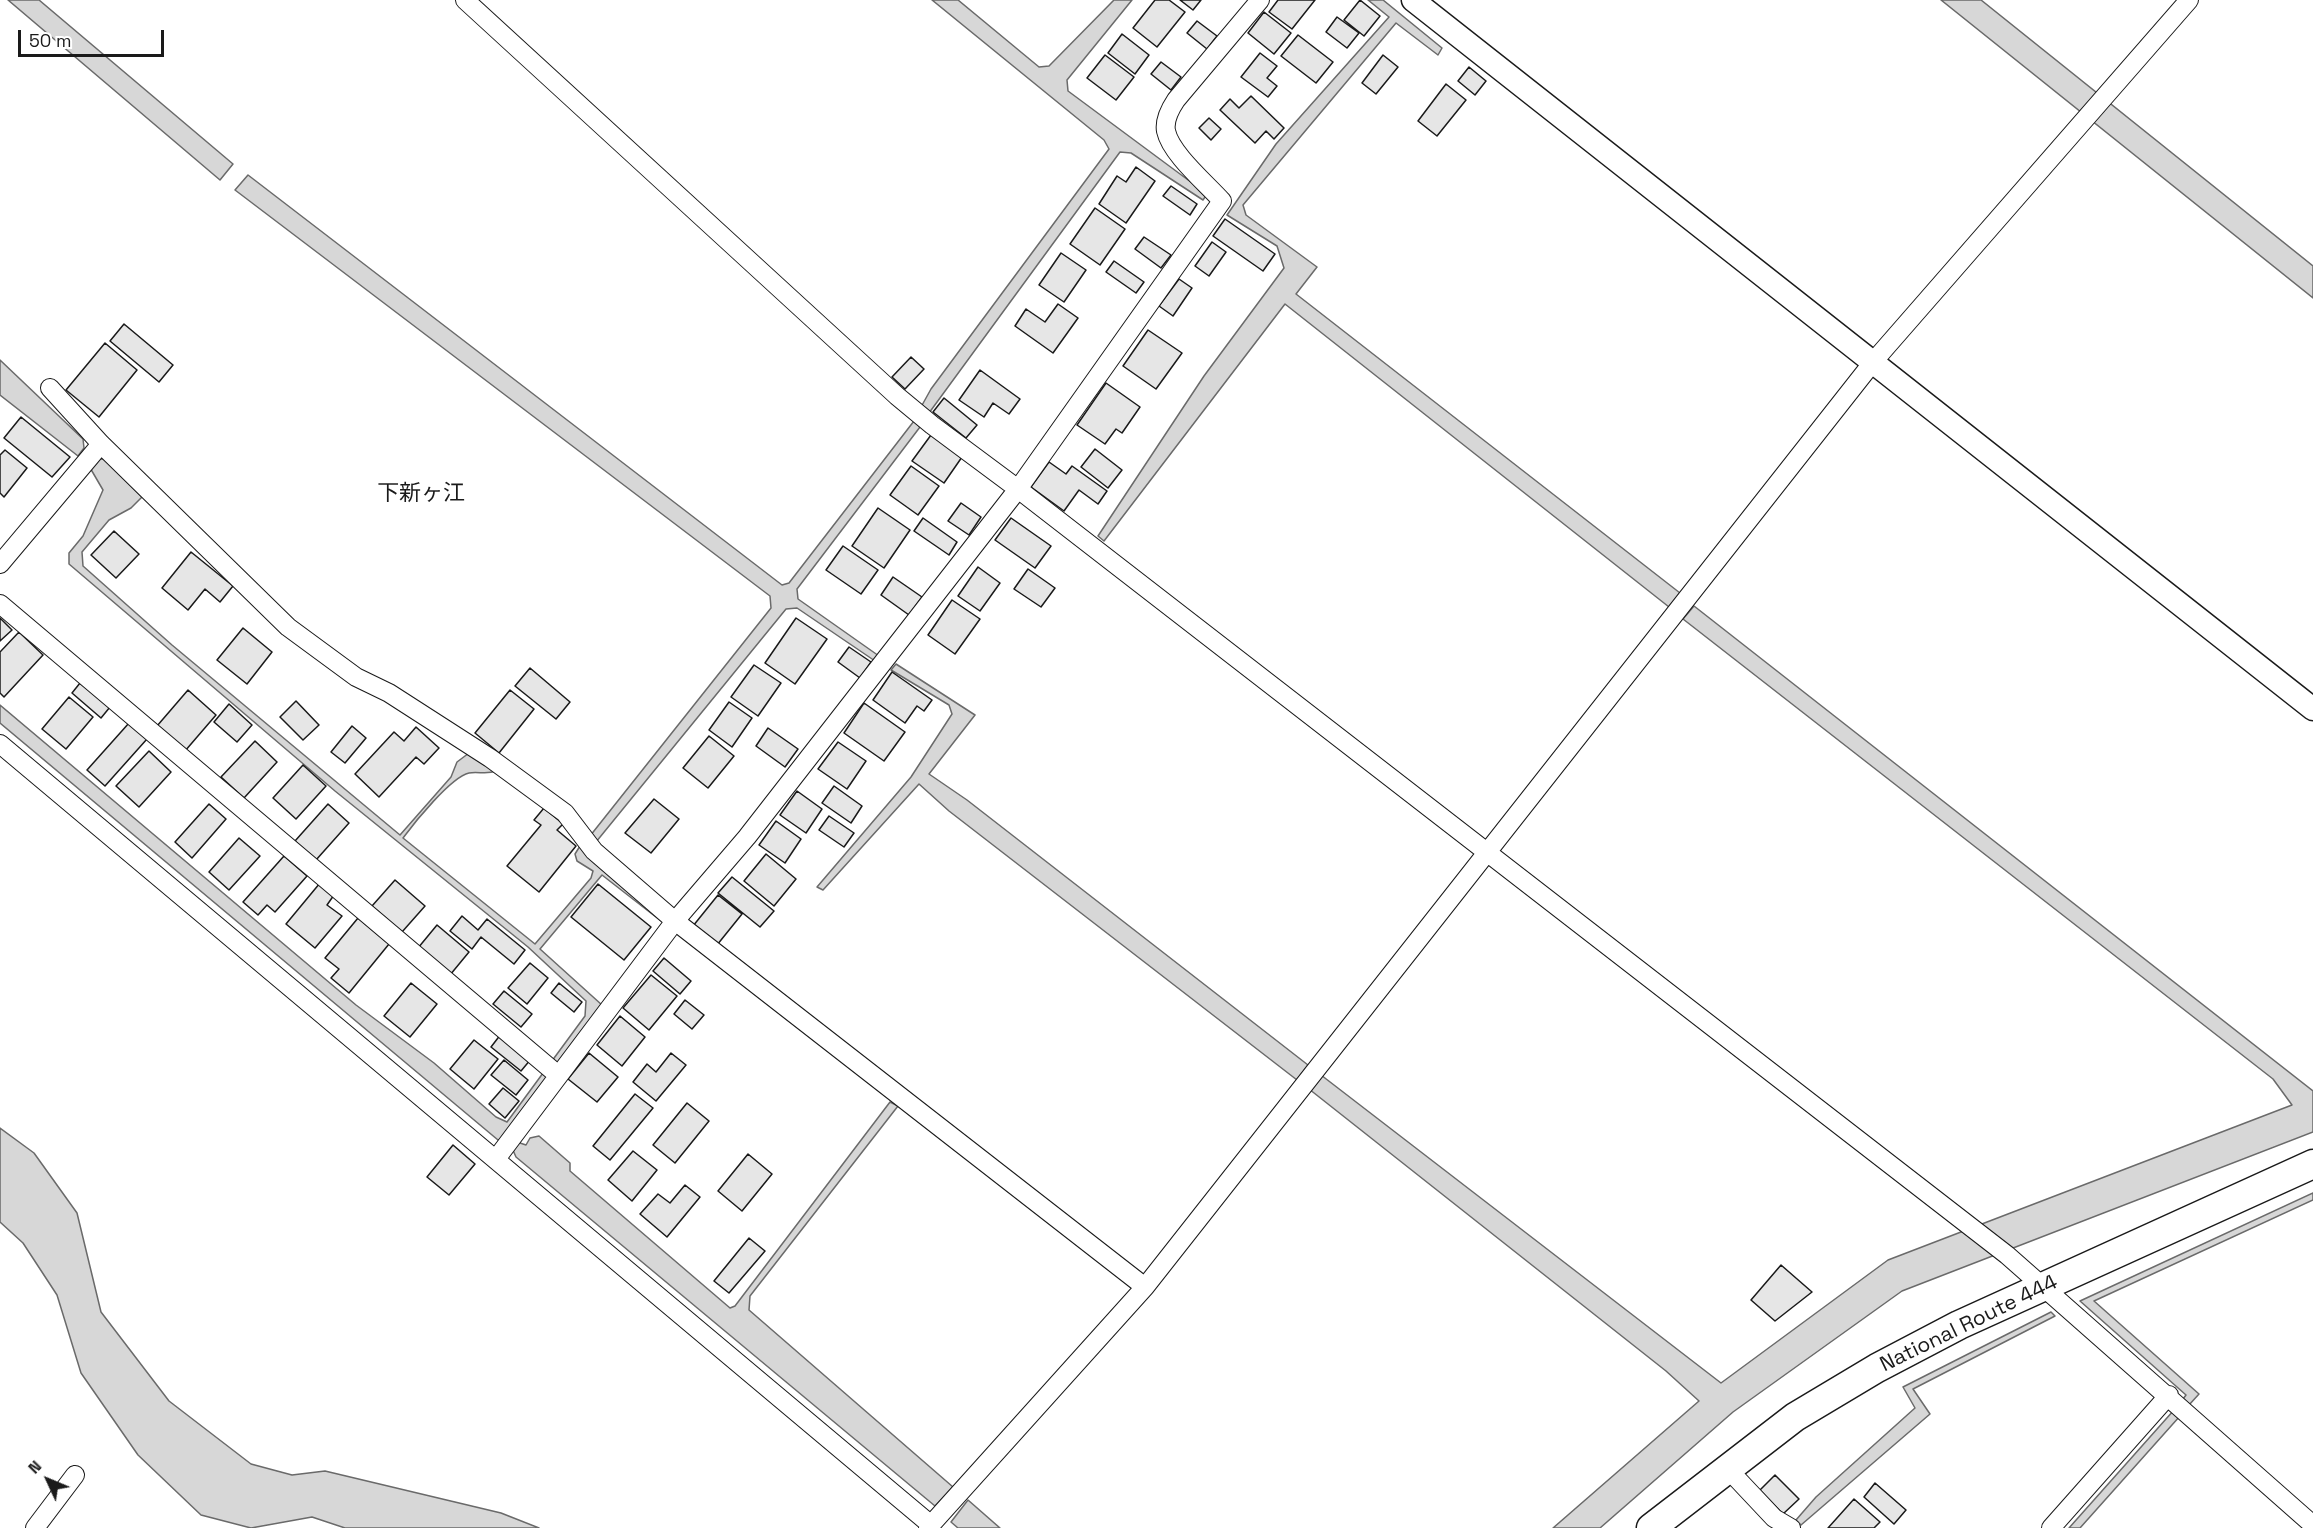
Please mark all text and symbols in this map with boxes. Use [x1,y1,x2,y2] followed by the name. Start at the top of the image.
[21,18,166,56] scale bar
[29,29,71,52] text: 50 m
[377,481,465,507] district label: 下新ヶ江
[1876,1270,2062,1378] street label: National Route 444
[18,1450,78,1510] north arrow
[23,1456,46,1478] text: N

